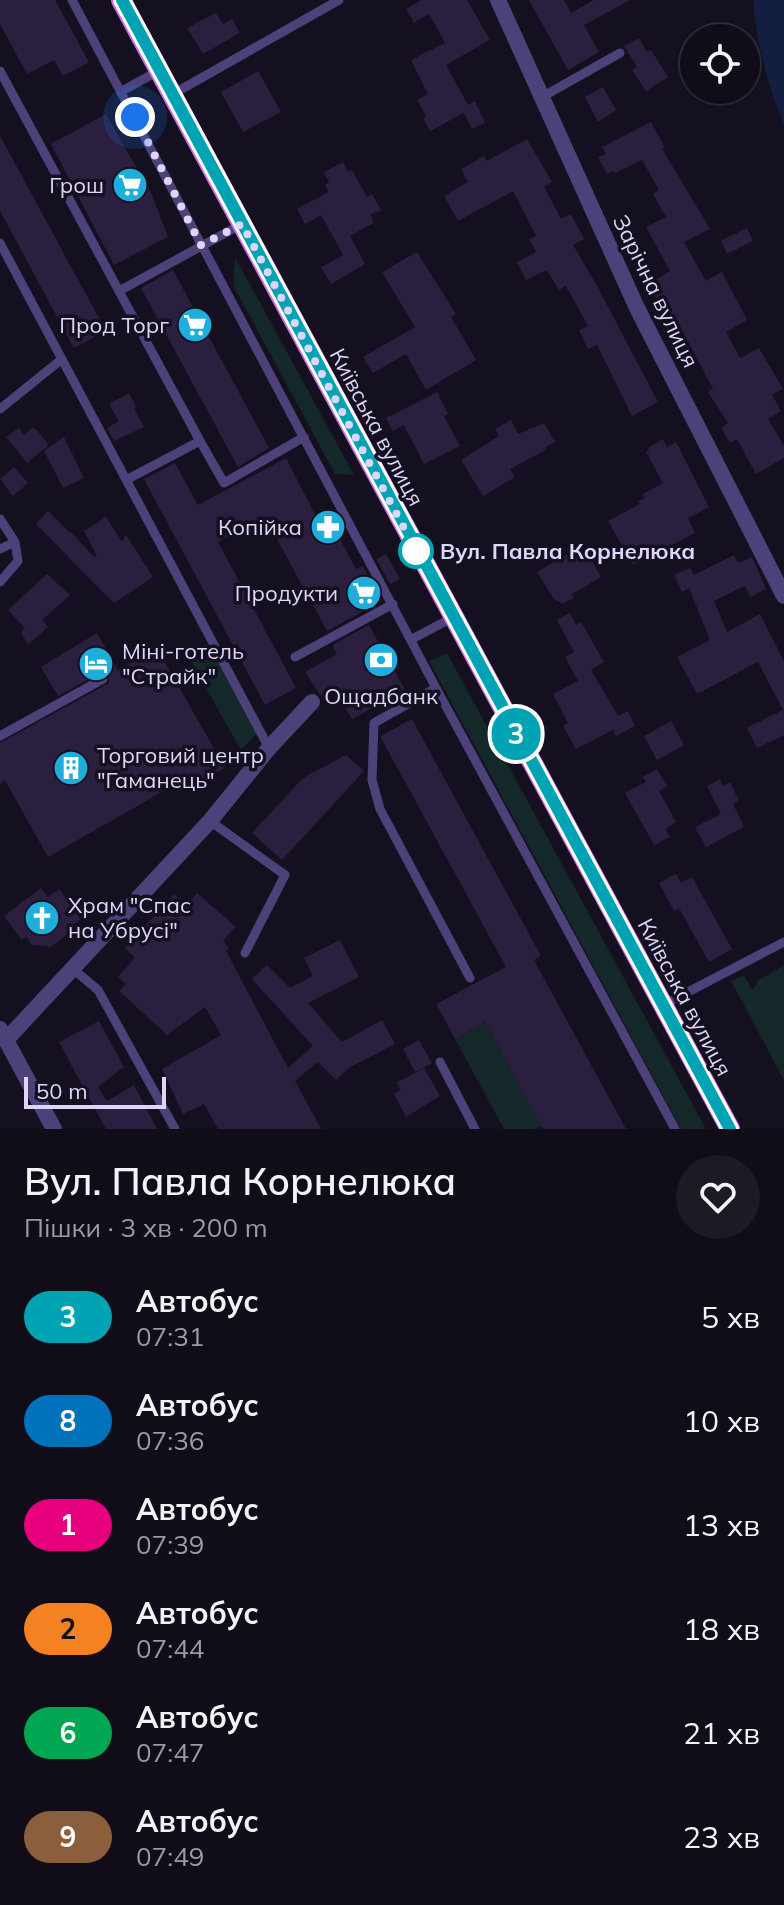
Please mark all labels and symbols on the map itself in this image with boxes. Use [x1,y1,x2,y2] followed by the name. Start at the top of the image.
[115,97,155,137] your location
[111,166,149,204] supermarket icon: Грош
[49,171,104,199] place label: Грош
[607,210,705,372] street label: Зарічна вулиця
[176,306,214,344] supermarket icon: Прод Торг
[59,311,169,339] place label: Прод Торг
[324,343,430,511] street label: Київська вулиця
[309,508,347,546] pharmacy icon: Копійка
[218,513,302,541] place label: Копійка
[399,534,433,568] marker: Вул. Павла Корнелюка
[440,537,695,565] place label: Вул. Павла Корнелюка
[345,574,383,612] supermarket icon: Продукти
[235,579,338,607] place label: Продукти
[122,637,244,690] place label: Міні-готель "Страйк"
[362,641,400,679] bank icon: Ощадбанк
[77,645,115,683] hotel icon: Міні-готель "Страйк"
[324,682,438,710] place label: Ощадбанк
[490,708,542,760] line badge: 3
[97,741,264,794] place label: Торговий центр "Гаманець"
[52,749,90,787] building icon: Торговий центр "Гаманець"
[68,891,191,944] place label: Храм "Спас на Убрусі"
[23,899,61,937] church icon: Храм "Спас на Убрусі"
[632,913,738,1081] street label: Київська вулиця
[24,1073,166,1109] scale bar

